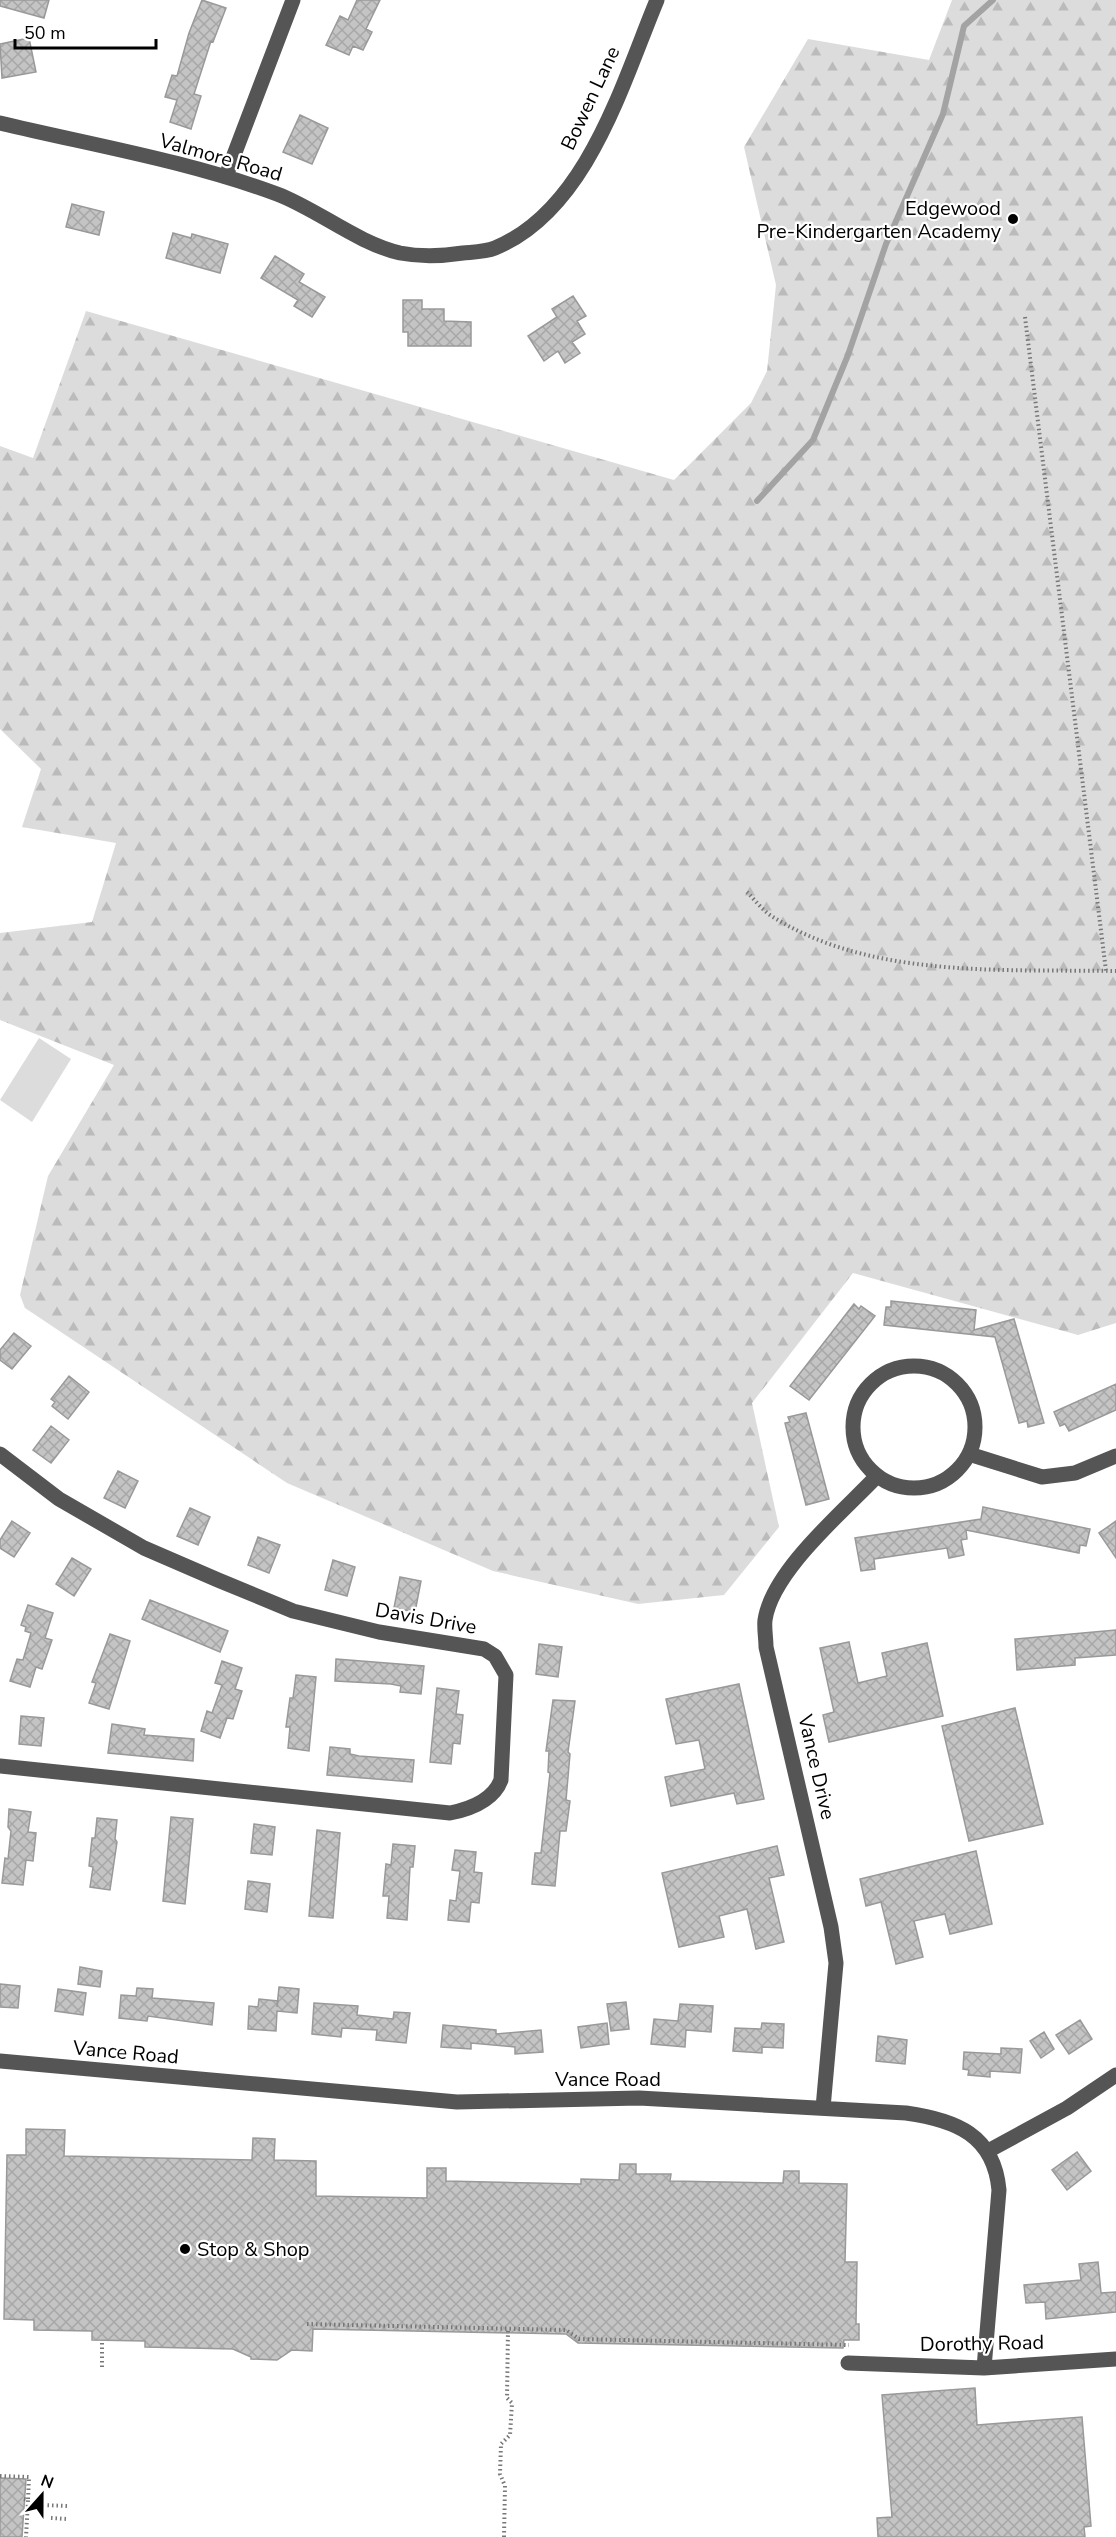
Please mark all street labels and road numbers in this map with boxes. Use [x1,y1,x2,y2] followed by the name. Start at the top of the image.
[555,42,626,155] street label: Bowen Lane
[155,127,286,188] street label: Valmore Road
[373,1596,479,1641] street label: Davis Drive
[791,1711,842,1822] street label: Vance Drive
[71,2034,180,2071] street label: Vance Road
[554,2066,661,2093] street label: Vance Road
[920,2329,1044,2358] street label: Dorothy Road

